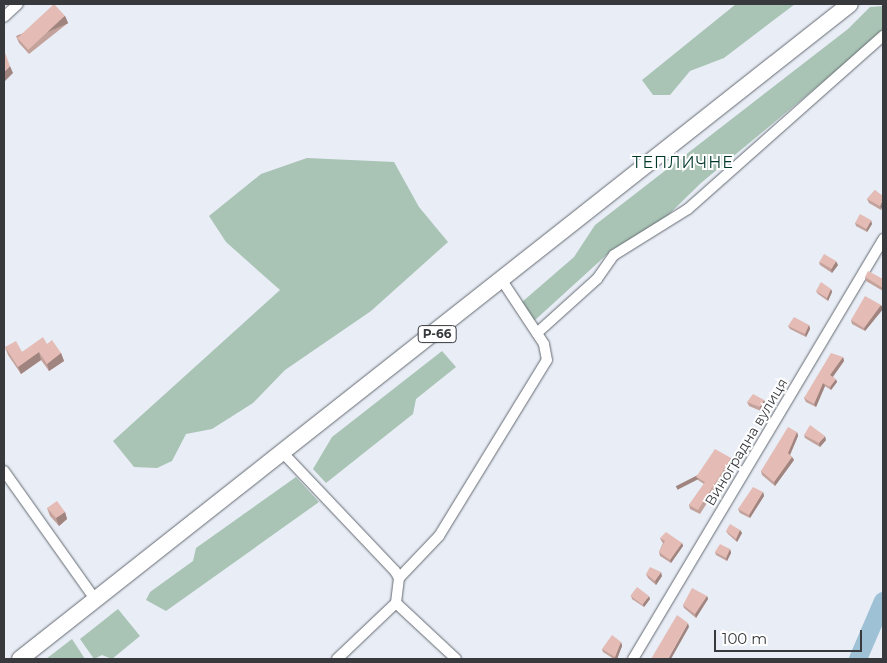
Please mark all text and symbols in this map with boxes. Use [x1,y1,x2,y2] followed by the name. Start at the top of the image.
[631,153,735,173] district label: ТЕПЛИЧНЕ
[417,324,457,344] road number: Р-66
[701,375,791,509] street label: Виноградна вулиця
[717,620,864,652] scale bar
[722,629,767,648] text: 100 m

